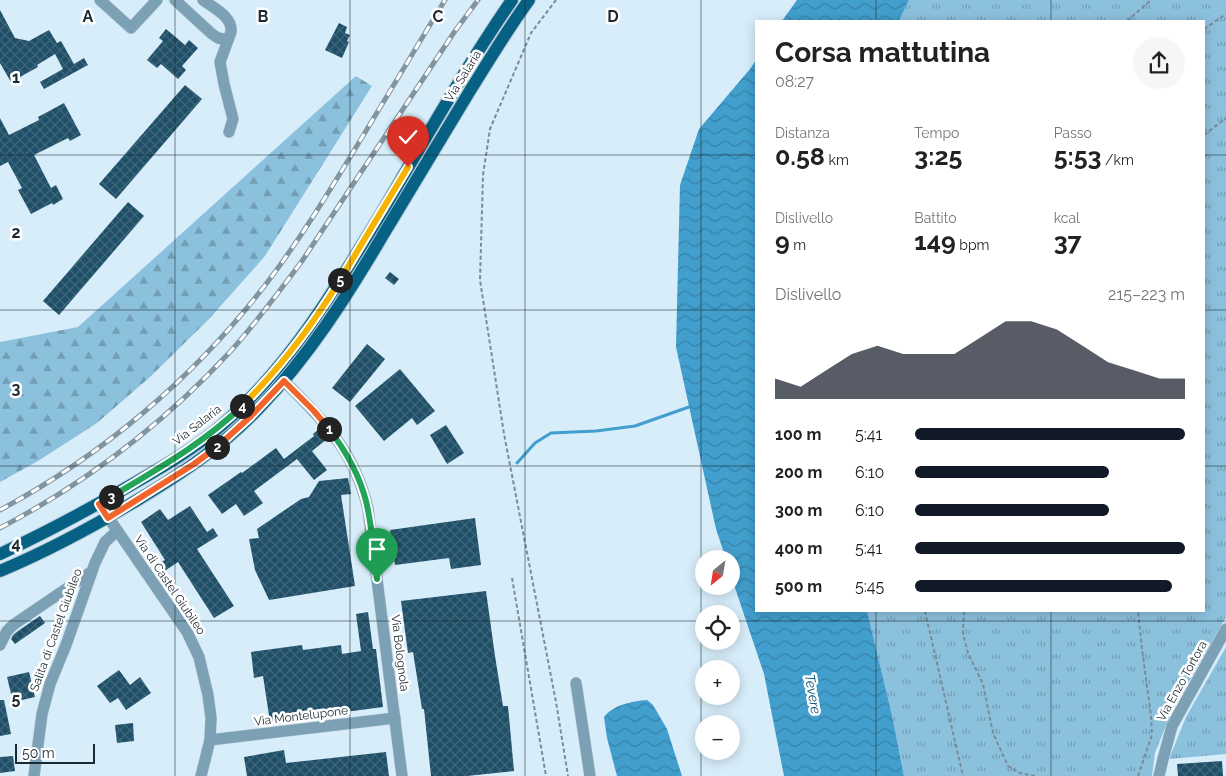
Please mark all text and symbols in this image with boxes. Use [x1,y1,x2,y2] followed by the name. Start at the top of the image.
[83,7,94,26] text: A
[258,7,269,26] text: B
[433,7,444,26] text: C
[607,7,619,26] text: D
[775,36,990,69] text: Corsa mattutina
[1133,37,1185,89] button: share
[442,48,484,104] street label: Via Salaria
[12,68,20,87] text: 1
[775,72,814,91] text: 08:27
[387,116,429,167] pin
[394,123,422,151] icon: check
[775,125,830,141] text: Distanza
[914,125,959,141] text: Tempo
[1054,125,1092,141] text: Passo
[775,141,825,171] text: 0.58
[914,141,962,171] text: 3:25
[1054,141,1101,171] text: 5:53
[825,152,849,168] text: km
[1101,152,1134,168] text: /km
[775,210,833,226] text: Dislivello
[914,210,957,226] text: Battito
[1054,210,1080,226] text: kcal
[11,223,21,242] text: 2
[775,226,790,256] text: 9
[914,226,956,256] text: 149
[1054,226,1082,256] text: 37
[790,237,806,253] text: m
[956,237,989,253] text: bpm
[328,268,352,292] pin: 5
[337,272,344,288] text: 5
[775,285,841,304] text: Dislivello
[1108,285,1185,304] text: 215–223 m
[12,379,21,398] text: 3
[230,394,254,418] pin: 4
[239,398,247,414] text: 4
[170,402,224,448] street label: Via Salaria
[316,416,342,442] pin: 1
[326,421,333,437] text: 1
[775,425,821,444] text: 100 m
[855,425,882,444] text: 5:41
[204,434,230,460] pin: 2
[214,439,221,455] text: 2
[775,463,822,482] text: 200 m
[855,463,884,482] text: 6:10
[98,484,124,510] pin: 3
[108,489,115,505] text: 3
[775,501,822,520] text: 300 m
[855,501,884,520] text: 6:10
[356,528,398,579] pin
[132,533,208,637] street label: Via di Castel Giubileo
[11,534,21,553] text: 4
[363,535,391,563] icon: arrive
[775,539,823,558] text: 400 m
[855,539,882,558] text: 5:41
[695,550,740,595] north arrow
[695,550,740,760] map controls
[27,567,85,693] street label: Salita di Castel Giubileo
[775,577,822,596] text: 500 m
[855,577,884,596] text: 5:45
[695,605,740,650] button: locate
[388,614,412,692] street label: Via Bolognola
[1154,639,1210,723] street label: Via Enzo Tortora
[695,660,740,705] button: +
[802,673,824,716] water label: Tevere
[12,689,21,708] text: 5
[253,703,349,729] street label: Via Montelupone
[695,715,740,760] button: −
[15,741,95,764] scale bar
[22,745,55,761] text: 50 m

